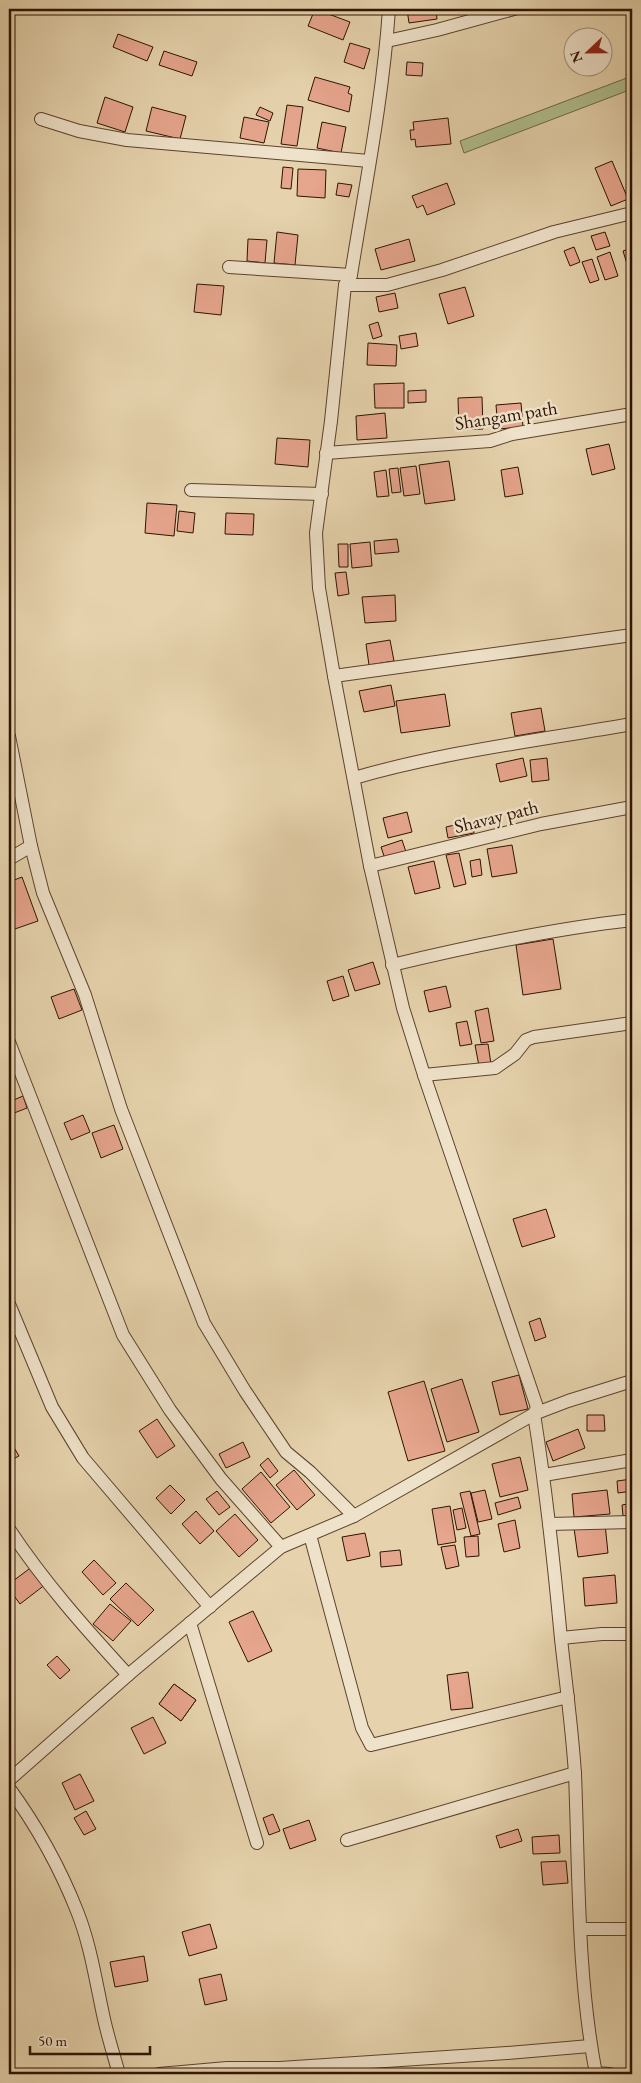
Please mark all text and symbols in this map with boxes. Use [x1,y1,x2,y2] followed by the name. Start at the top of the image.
[564,28,614,78] north arrow
[565,48,586,65] text: N
[453,395,559,436] street label: Shangam path
[451,794,541,839] street label: Shavay path
[30,2023,150,2055] scale bar
[38,2031,67,2050] text: 50 m

